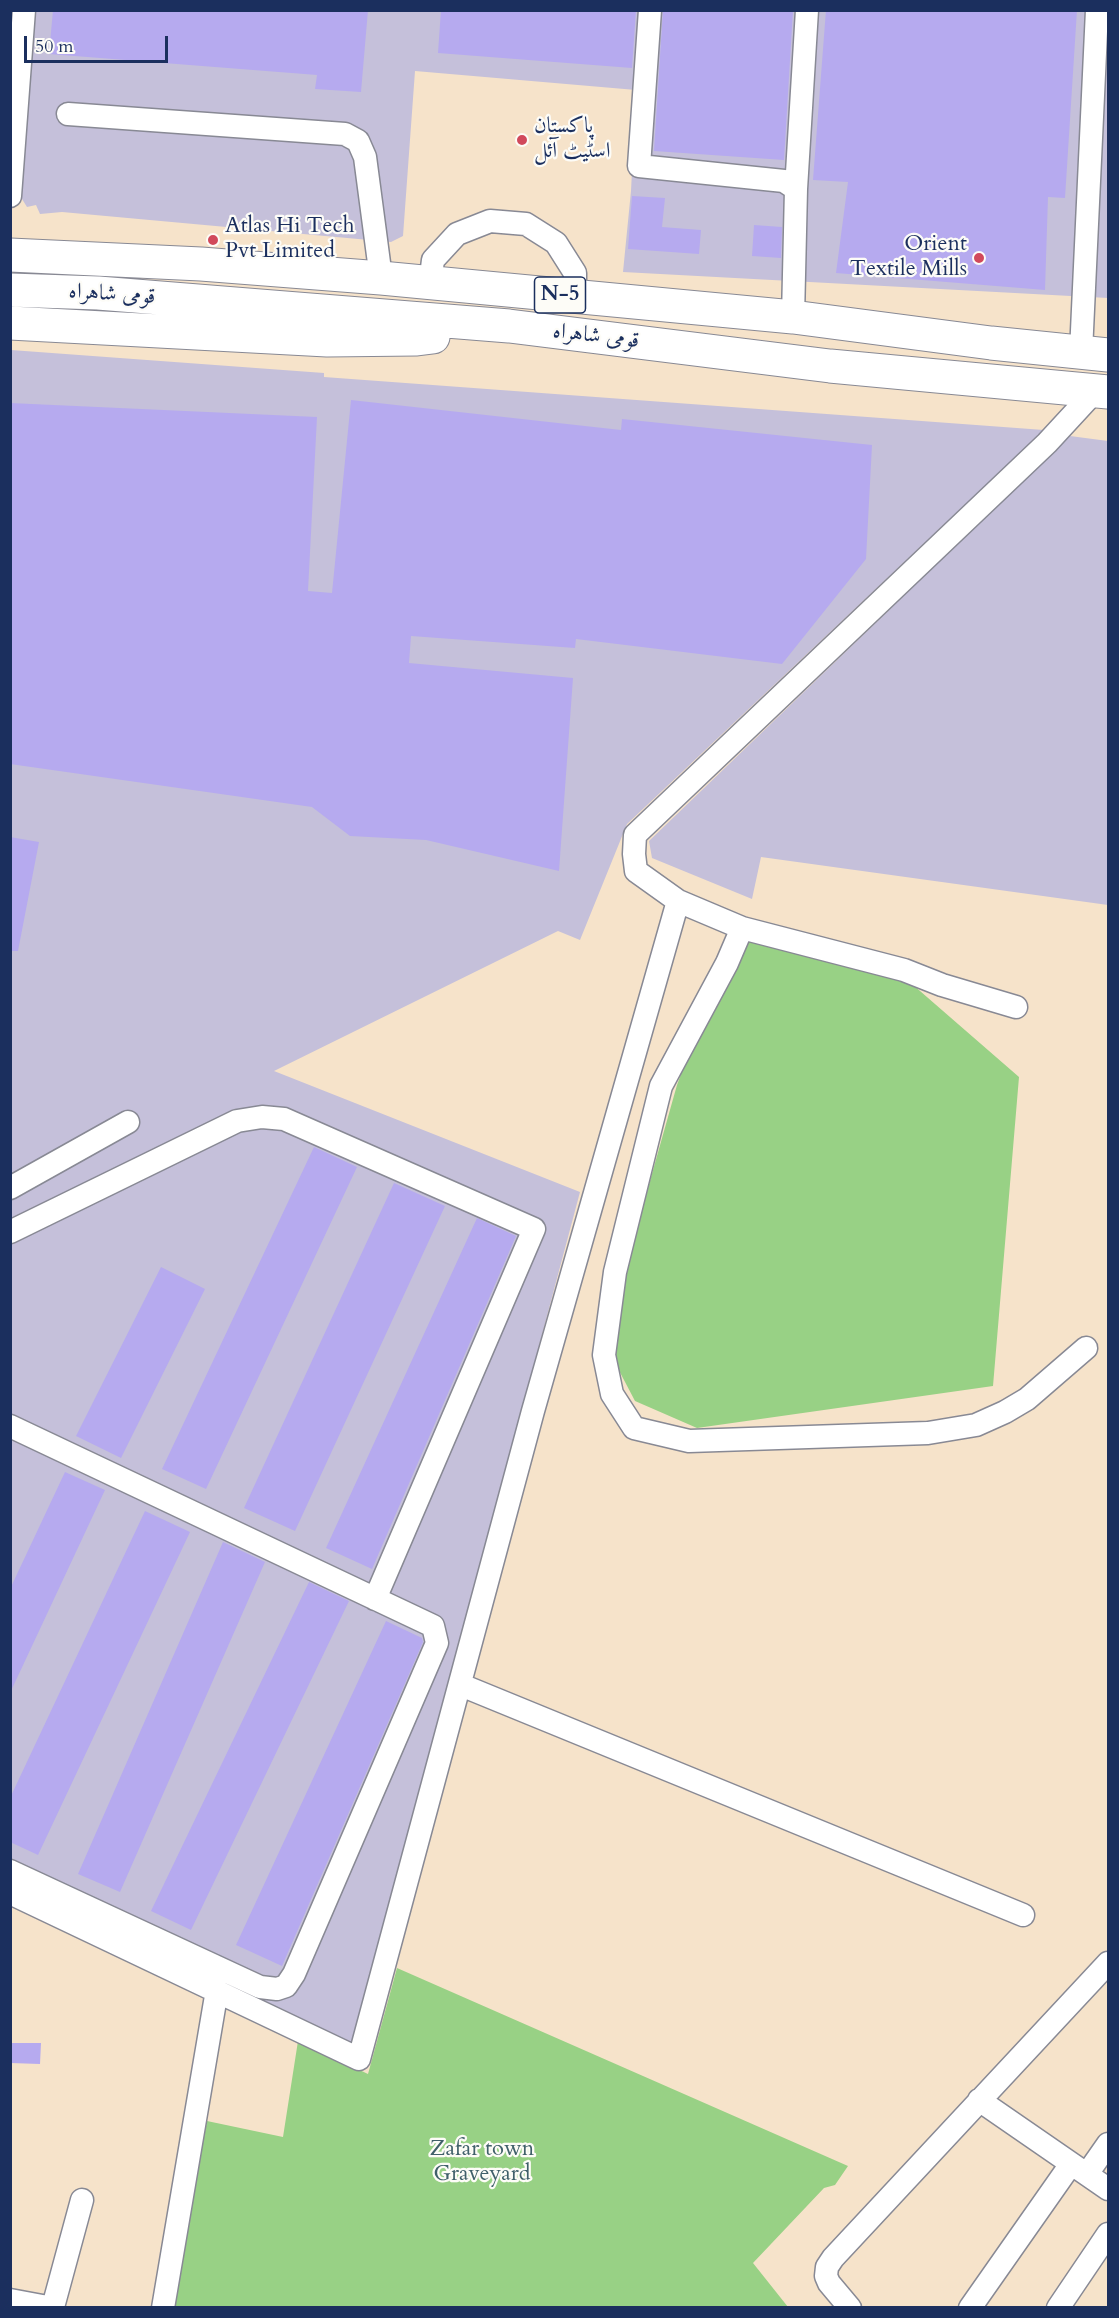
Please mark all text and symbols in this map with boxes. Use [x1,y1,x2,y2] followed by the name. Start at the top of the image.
[27,24,171,62] scale bar
[35,34,74,59] text: 50 m
[534,114,610,166] place label: پاکستان اسٹیٹ آئل
[515,133,529,147] marker: پاکستان اسٹیٹ آئل
[225,214,355,266] place label: Atlas Hi Tech Pvt Limited
[850,232,967,284] place label: Orient Textile Mills
[206,233,220,247] marker: Atlas Hi Tech Pvt Limited
[972,251,986,265] marker: Orient Textile Mills
[534,277,586,313] road number: N-5
[68,279,156,311] street label: قومی شاہراہ
[551,319,641,355] street label: قومی شاہراہ
[430,2137,534,2188] park label: Zafar town Graveyard

